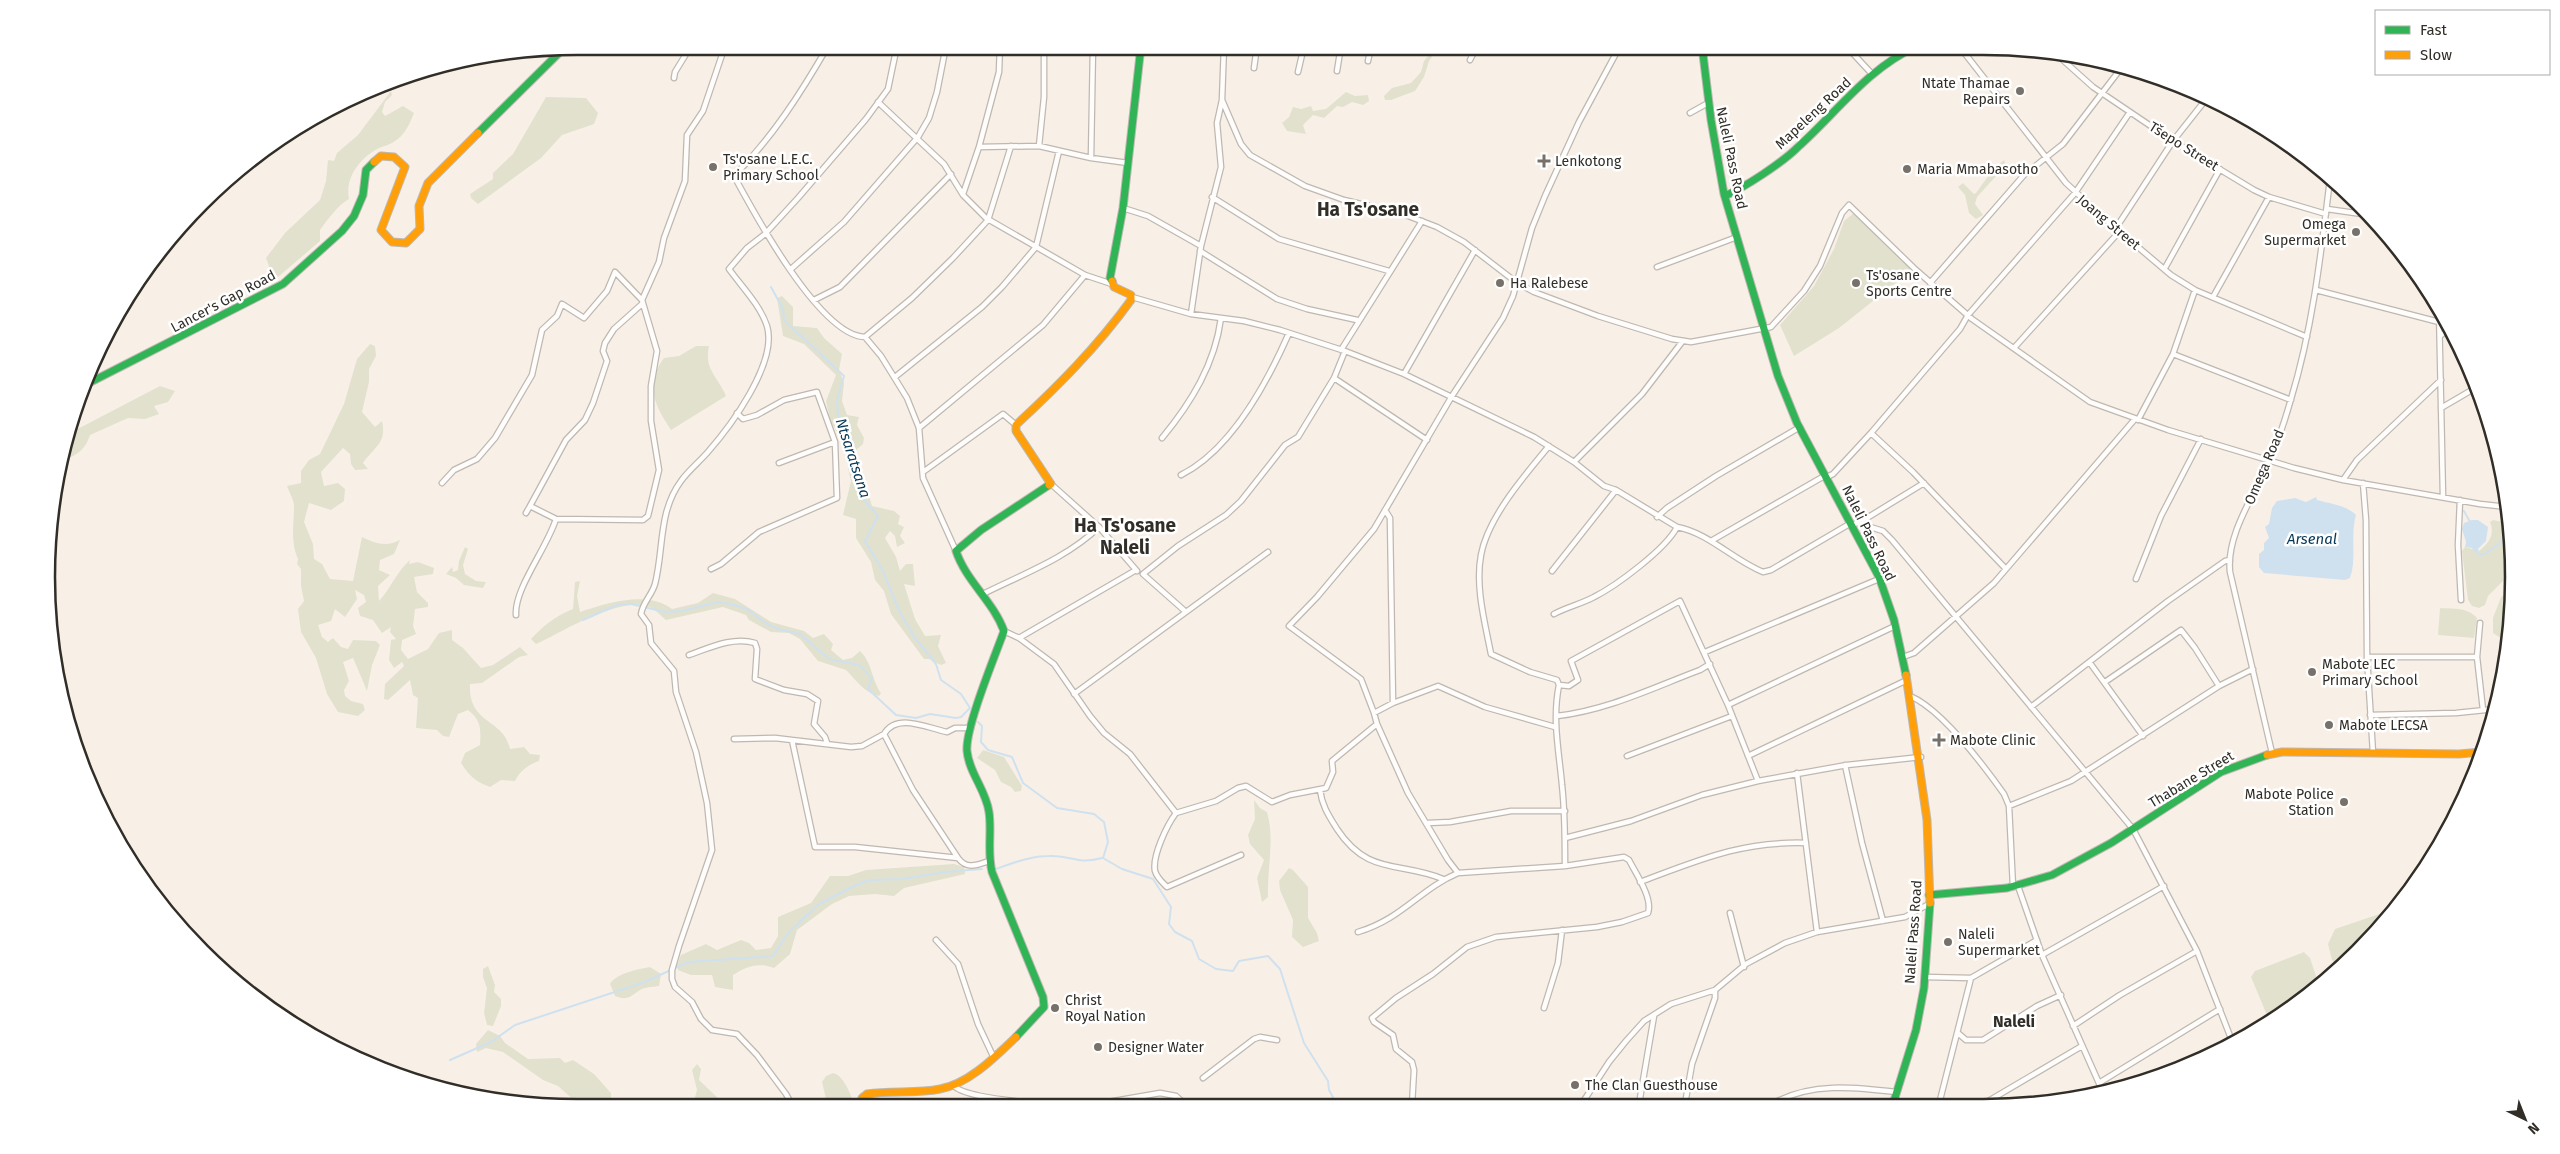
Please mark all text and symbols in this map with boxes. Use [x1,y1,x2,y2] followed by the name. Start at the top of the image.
[2375,10,2550,75] legend
[2420,21,2447,39] text: Fast
[2420,46,2452,64] text: Slow
[1772,74,1855,153] street label: Mapeleng Road
[1921,75,2010,108] place label: Ntate Thamae Repairs
[2014,85,2026,97] marker: Ntate Thamae Repairs
[1712,105,1751,211] street label: Naleli Pass Road
[2146,118,2222,175] street label: Tšepo Street
[723,151,819,184] place label: Ts'osane L.E.C. Primary School
[1555,153,1622,170] place label: Lenkotong
[1537,154,1551,168] marker: Lenkotong
[707,161,719,173] marker: Ts'osane L.E.C. Primary School
[1917,161,2039,178] place label: Maria Mmabasotho
[1901,163,1913,175] marker: Maria Mmabasotho
[2074,191,2144,254] street label: Joang Street
[1317,198,1419,221] district label: Ha Ts'osane
[2264,216,2347,249] place label: Omega Supermarket
[2350,226,2362,238] marker: Omega Supermarket
[168,267,278,336] street label: Lancer's Gap Road
[1866,267,1952,300] place label: Ts'osane Sports Centre
[1510,275,1588,292] place label: Ha Ralebese
[1494,277,1506,289] marker: Ha Ralebese
[1850,277,1862,289] marker: Ts'osane Sports Centre
[832,416,874,500] water label: Ntsaratsana
[2241,427,2288,507] street label: Omega Road
[1838,483,1899,584] street label: Naleli Pass Road
[1074,514,1176,559] district label: Ha Ts'osane Naleli
[2286,530,2337,548] water label: Arsenal
[2322,656,2418,689] place label: Mabote LEC Primary School
[2306,666,2318,678] marker: Mabote LEC Primary School
[2339,717,2428,734] place label: Mabote LECSA
[2323,719,2335,731] marker: Mabote LECSA
[1950,732,2036,749] place label: Mabote Clinic
[1932,733,1946,747] marker: Mabote Clinic
[2146,747,2238,812] street label: Thabane Street
[2245,786,2334,819] place label: Mabote Police Station
[2338,796,2350,808] marker: Mabote Police Station
[1901,879,1926,985] street label: Naleli Pass Road
[1958,926,2041,959] place label: Naleli Supermarket
[1942,936,1954,948] marker: Naleli Supermarket
[1065,992,1146,1025] place label: Christ Royal Nation
[1049,1002,1061,1014] marker: Christ Royal Nation
[1993,1012,2035,1031] district label: Naleli
[1108,1039,1205,1056] place label: Designer Water
[1092,1041,1104,1053] marker: Designer Water
[1585,1077,1718,1094] place label: The Clan Guesthouse
[1569,1079,1581,1091] marker: The Clan Guesthouse
[2500,1094,2550,1144] north arrow
[2524,1119,2543,1138] text: N

